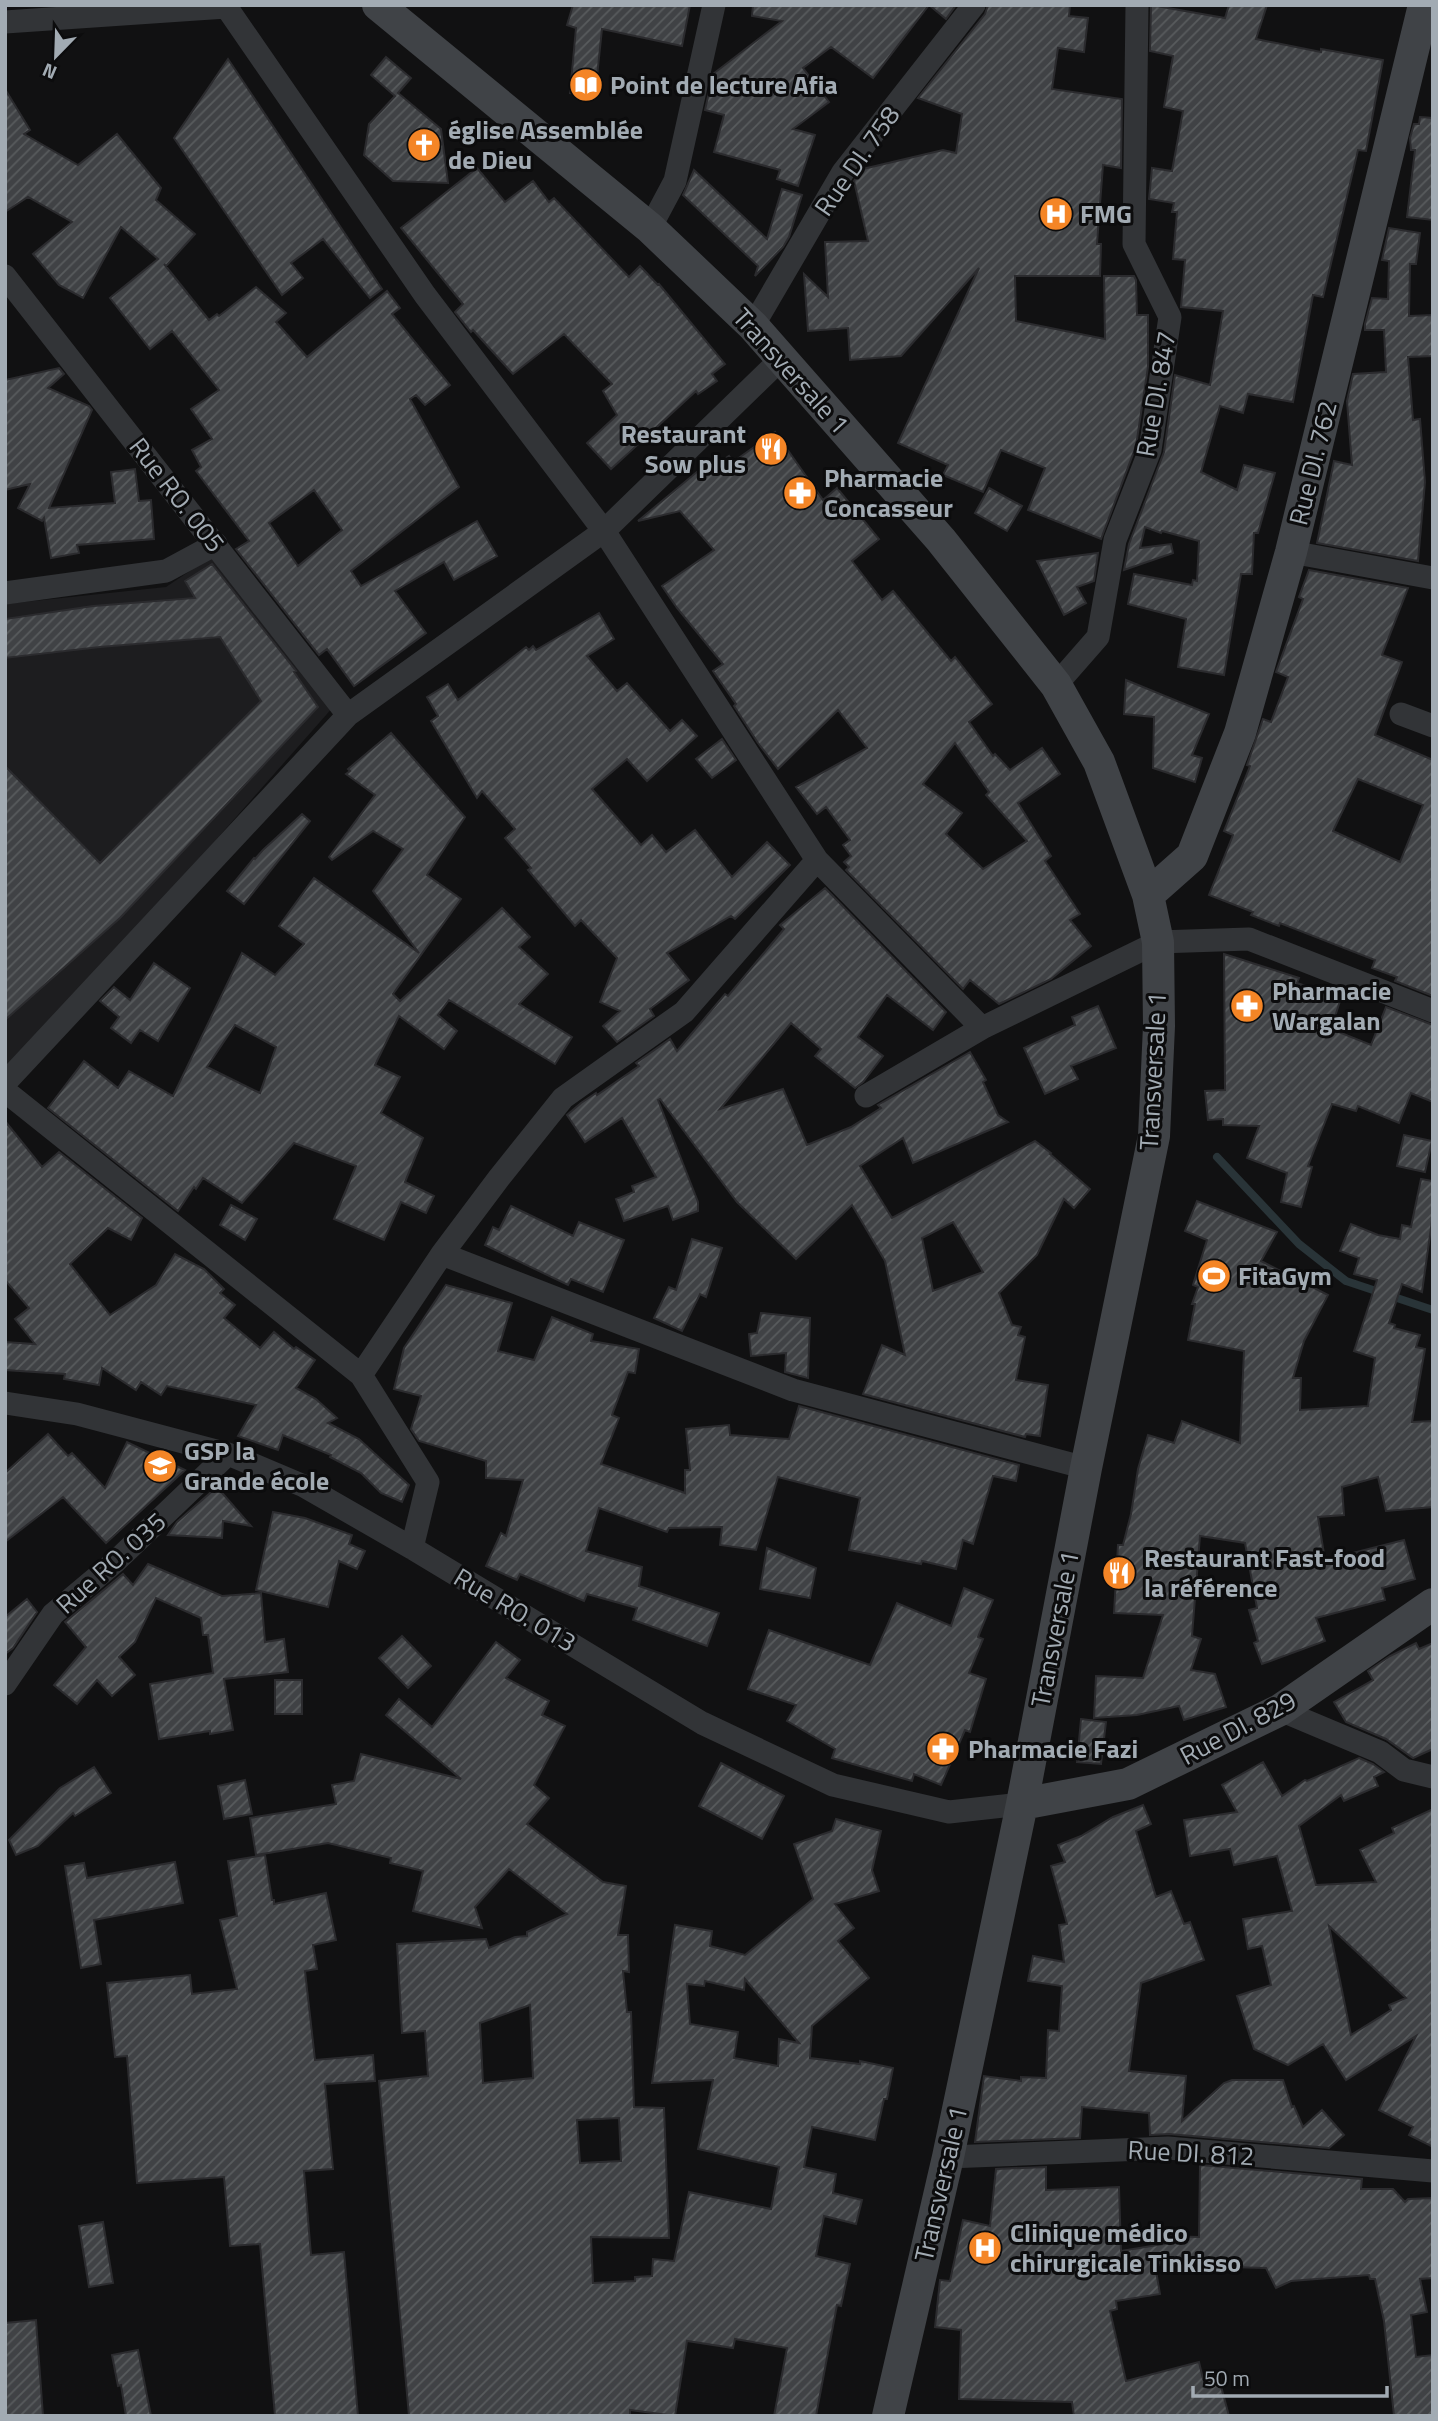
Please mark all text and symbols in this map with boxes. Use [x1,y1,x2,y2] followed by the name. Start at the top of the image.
[21,21,91,91] north arrow
[37,56,61,88] text: N
[610,65,838,104] place label: Point de lecture Afia
[567,66,605,104] library icon: Point de lecture Afia
[804,98,909,224] street label: Rue DI. 758
[448,110,643,179] place label: église Assemblée de Dieu
[405,126,443,164] church icon: église Assemblée de Dieu
[1080,194,1132,233] place label: FMG
[1037,195,1075,233] hospital icon: FMG
[724,299,859,443] street label: Transversale 1
[1125,328,1186,460] street label: Rue DI. 847
[1278,397,1347,529] street label: Rue DI. 762
[621,414,746,483] place label: Restaurant Sow plus
[120,429,235,560] street label: Rue RO. 005
[752,430,790,468] restaurant icon: Restaurant Sow plus
[824,458,953,527] place label: Pharmacie Concasseur
[781,474,819,512] pharmacy icon: Pharmacie Concasseur
[1272,971,1391,1040] place label: Pharmacie Wargalan
[1228,987,1266,1025] pharmacy icon: Pharmacie Wargalan
[1129,991,1176,1151] street label: Transversale 1
[1238,1256,1332,1295] place label: FitaGym
[1195,1257,1233,1295] sports icon: FitaGym
[184,1431,329,1500] place label: GSP la Grande école
[141,1447,179,1485] school or university icon: GSP la Grande école
[47,1502,174,1623] street label: Rue RO. 035
[1144,1538,1385,1607] place label: Restaurant Fast-food la référence
[1020,1548,1089,1710] street label: Transversale 1
[1100,1554,1138,1592] restaurant icon: Restaurant Fast-food la référence
[447,1558,584,1661] street label: Rue RO. 013
[1173,1681,1303,1775] street label: Rue DI. 829
[968,1729,1138,1768] place label: Pharmacie Fazi
[924,1730,962,1768] pharmacy icon: Pharmacie Fazi
[904,2102,977,2265] street label: Transversale 1
[1127,2130,1255,2175] street label: Rue DI. 812
[1010,2213,1241,2282] place label: Clinique médico chirurgicale Tinkisso
[966,2229,1004,2267] hospital icon: Clinique médico chirurgicale Tinkisso
[1193,2354,1387,2398] scale bar
[1204,2362,1250,2394] text: 50 m

